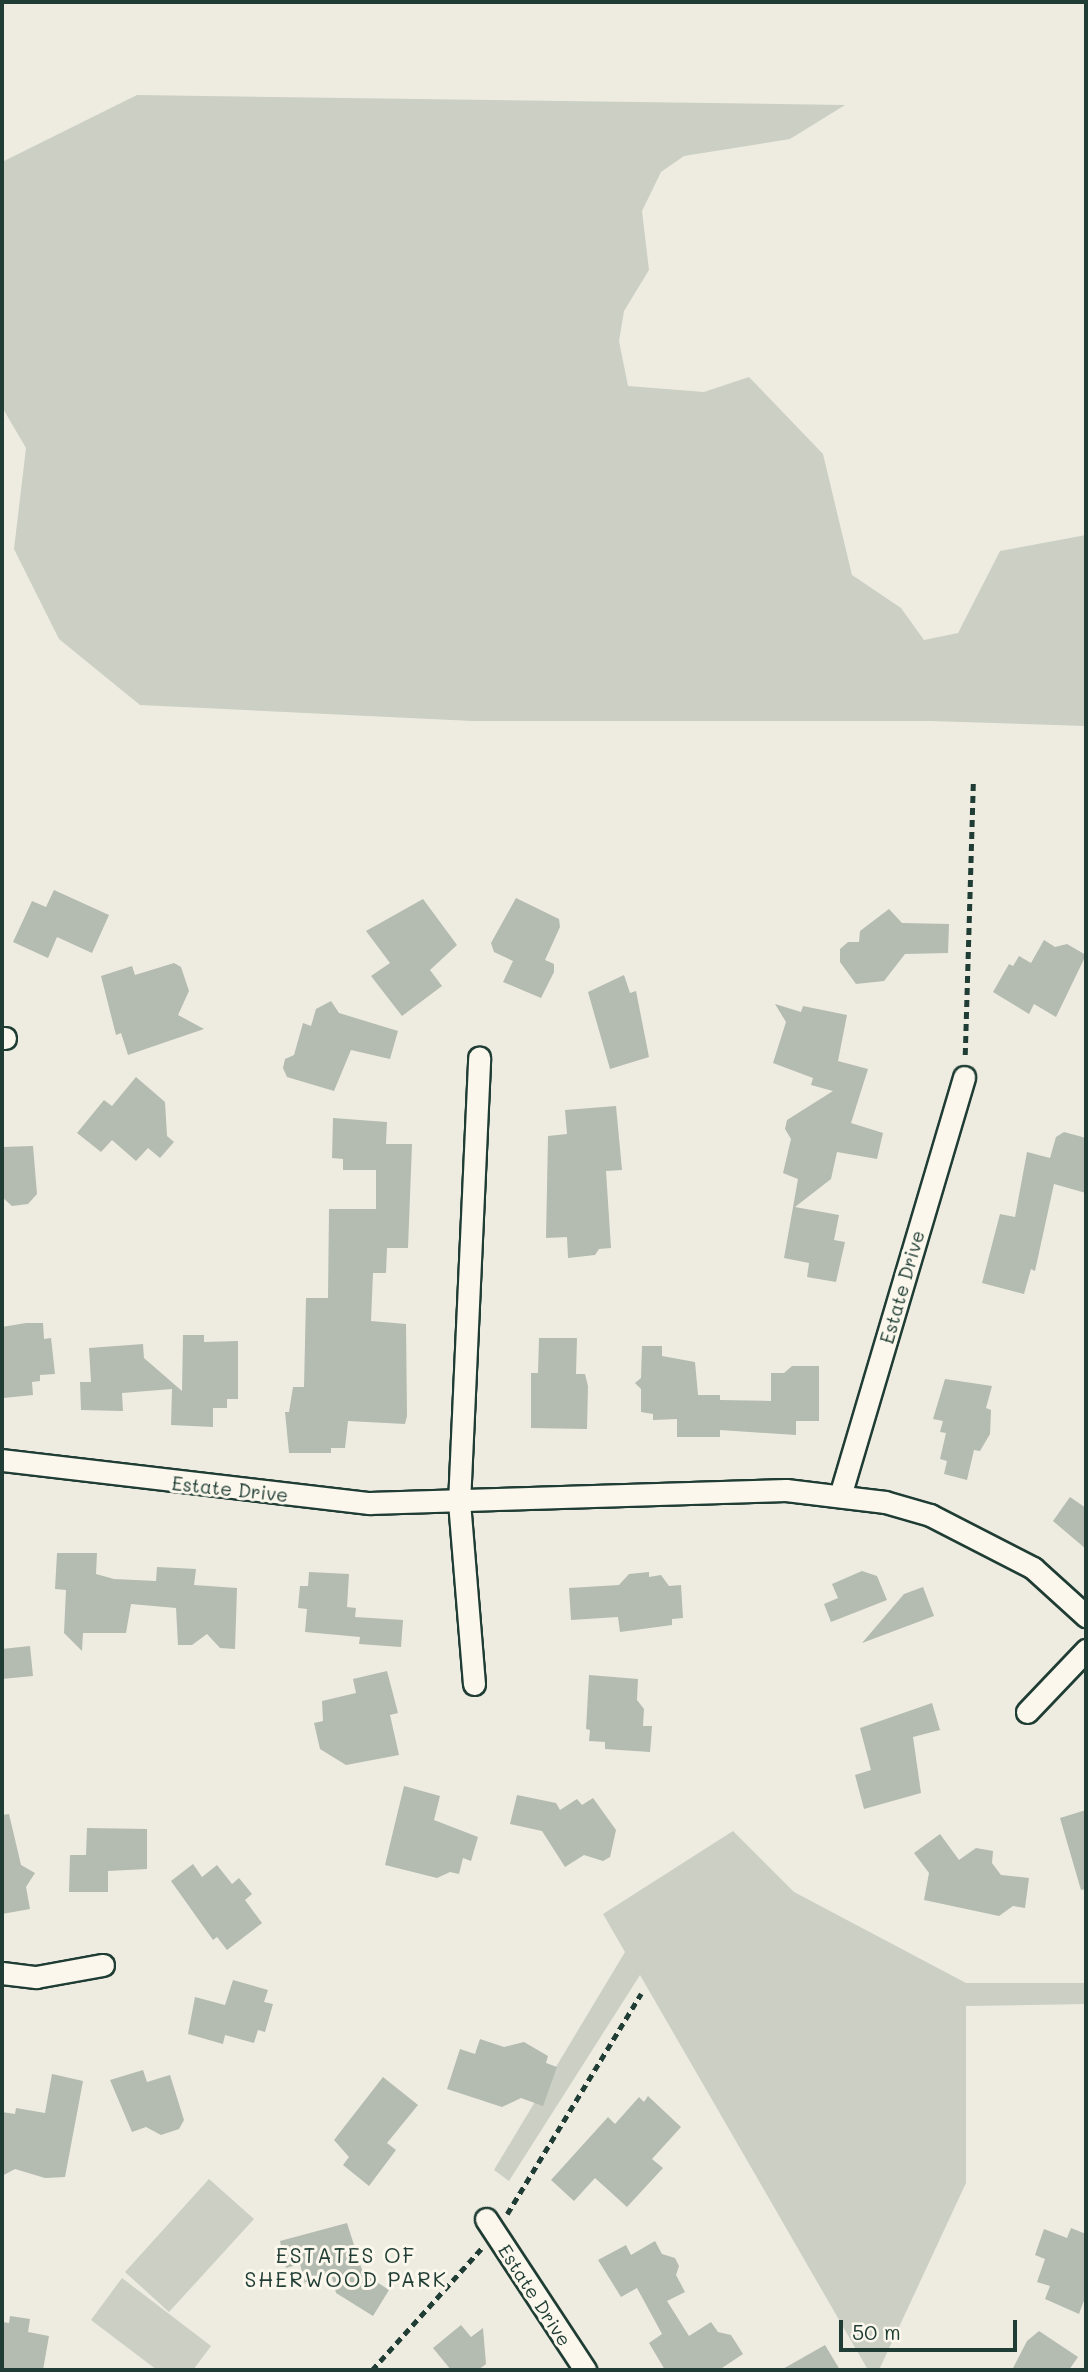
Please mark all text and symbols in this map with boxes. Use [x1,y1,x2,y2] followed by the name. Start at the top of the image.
[875,1228,929,1346] street label: Estate Drive
[171,1472,289,1506] street label: Estate Drive
[494,2240,576,2350] street label: Estate Drive
[246,2242,446,2292] district label: ESTATES OF SHERWOOD PARK
[843,2306,1021,2350] scale bar
[852,2318,901,2345] text: 50 m

